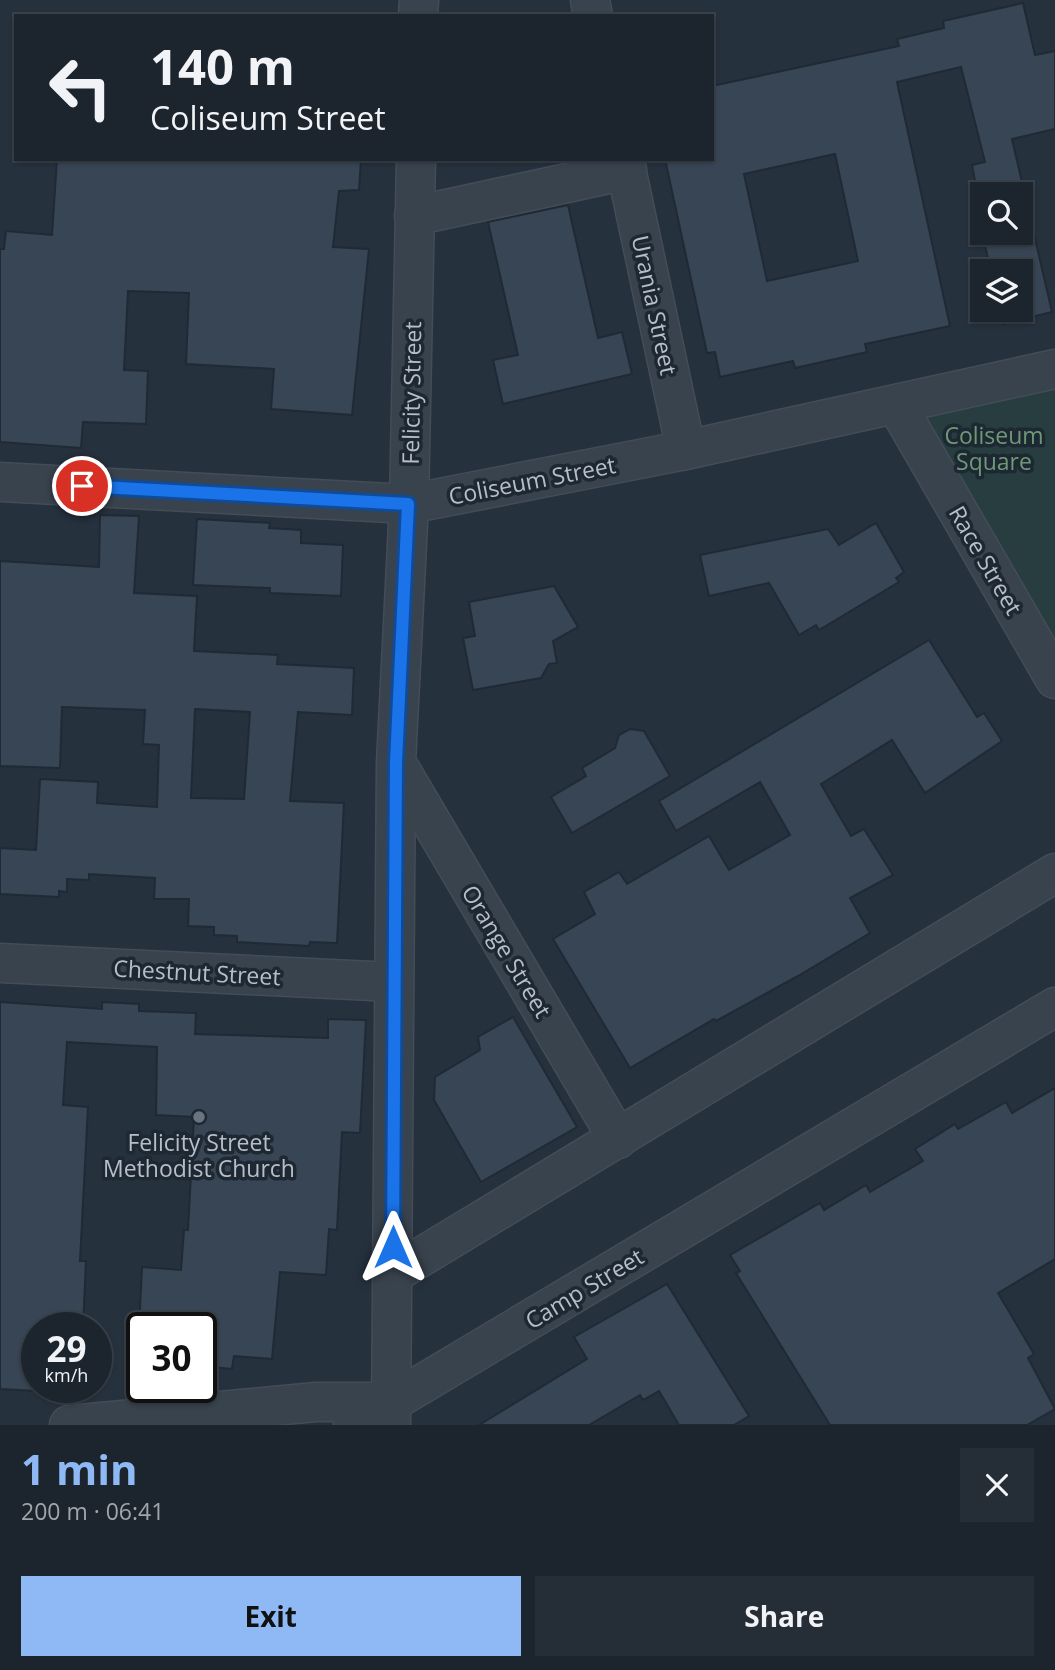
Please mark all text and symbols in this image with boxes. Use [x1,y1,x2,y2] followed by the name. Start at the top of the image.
[150,33,295,99] text: 140 m
[35,42,126,133] icon: left
[150,96,386,139] text: Coliseum Street
[970,182,1033,322] map controls
[970,182,1033,245] button: search
[625,232,685,378] street label: Urania Street
[970,259,1033,322] button: layers
[394,321,428,465] street label: Felicity Street
[944,419,1044,477] park label: Coliseum Square
[446,448,618,512] street label: Coliseum Street
[52,456,112,516] pin
[63,467,101,505] icon: arrive
[942,500,1030,620] street label: Race Street
[455,879,559,1023] street label: Orange Street
[113,952,281,992] street label: Chestnut Street
[191,1109,207,1125] marker: Felicity Street Methodist Church
[103,1126,295,1184] place label: Felicity Street Methodist Church
[356,1210,430,1284] position arrow
[519,1240,649,1336] street label: Camp Street
[126,1312,217,1403] speed limit sign: 30
[46,1325,87,1372] text: 29
[45,1363,88,1387] text: km/h
[21,1440,138,1497] text: 1 min
[960,1448,1034,1522] button: close
[21,1495,164,1527] text: 200 m · 06:41
[21,1576,521,1656] button: Exit
[535,1576,1034,1656] button: Share

